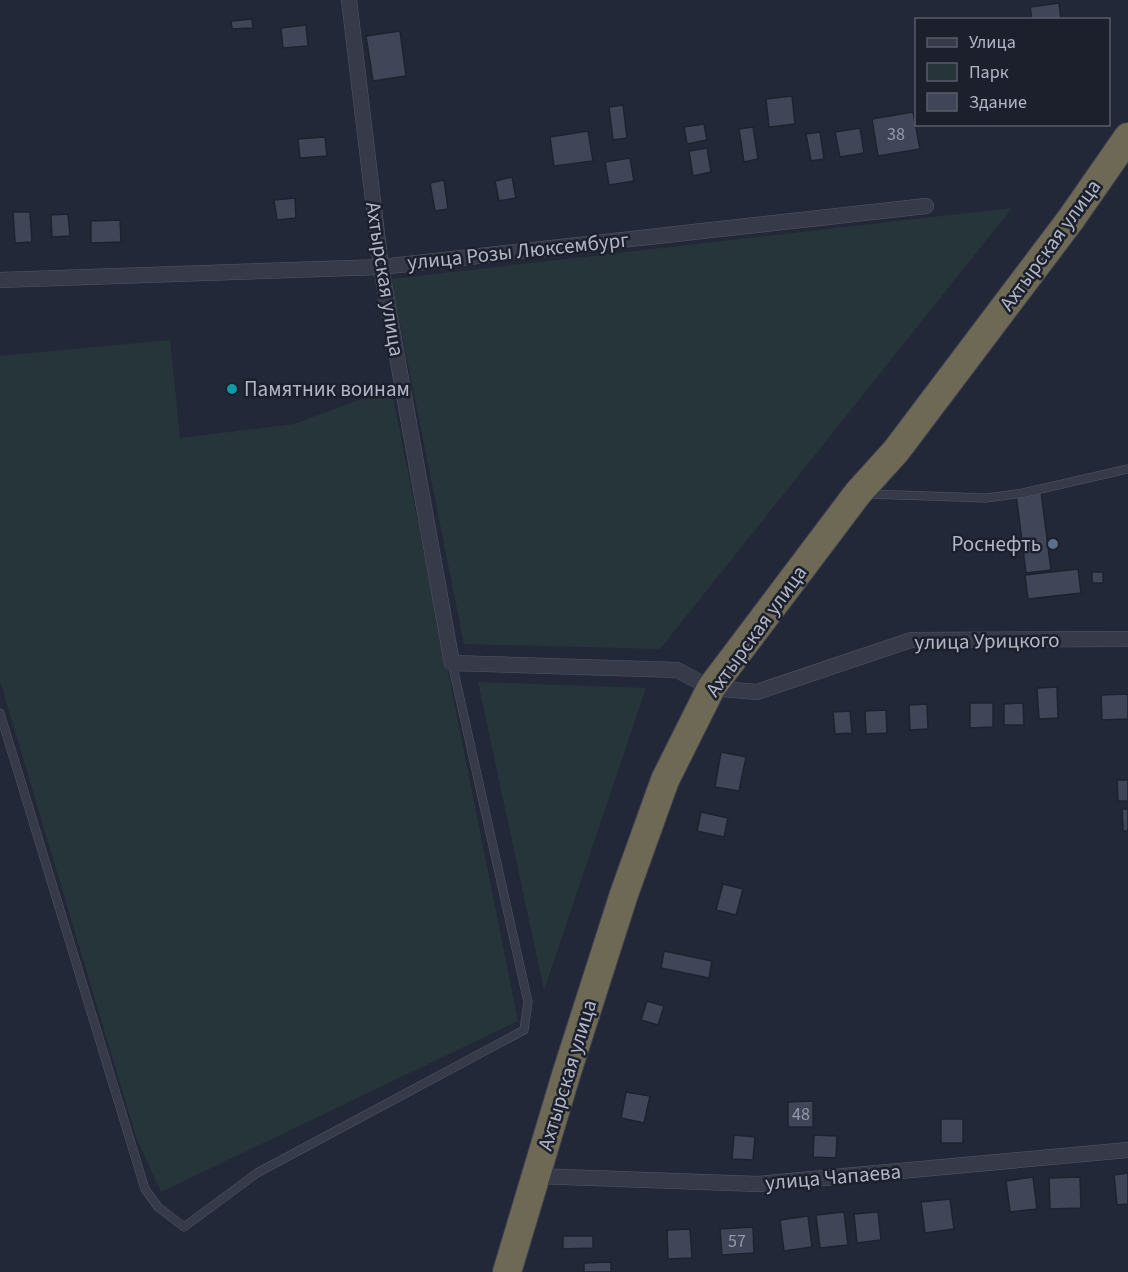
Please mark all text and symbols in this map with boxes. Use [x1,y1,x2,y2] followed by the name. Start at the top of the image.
[915,18,1110,126] legend
[969,30,1016,55] text: Улица
[969,60,1009,85] text: Парк
[969,90,1027,115] text: Здание
[887,122,905,147] house number: 38
[992,173,1108,317] street label: Ахтырская улица
[358,200,412,358] street label: Ахтырская улица
[406,224,631,278] street label: улица Розы Люксембург
[244,374,410,404] place label: Памятник воинам
[225,382,239,396] marker: Памятник воинам
[951,529,1041,559] place label: Роснефть
[1046,537,1060,551] marker: Роснефть
[698,559,814,703] street label: Ахтырская улица
[914,625,1060,657] street label: улица Урицкого
[530,996,604,1154] street label: Ахтырская улица
[792,1102,810,1127] house number: 48
[764,1156,902,1198] street label: улица Чапаева
[728,1229,746,1254] house number: 57

